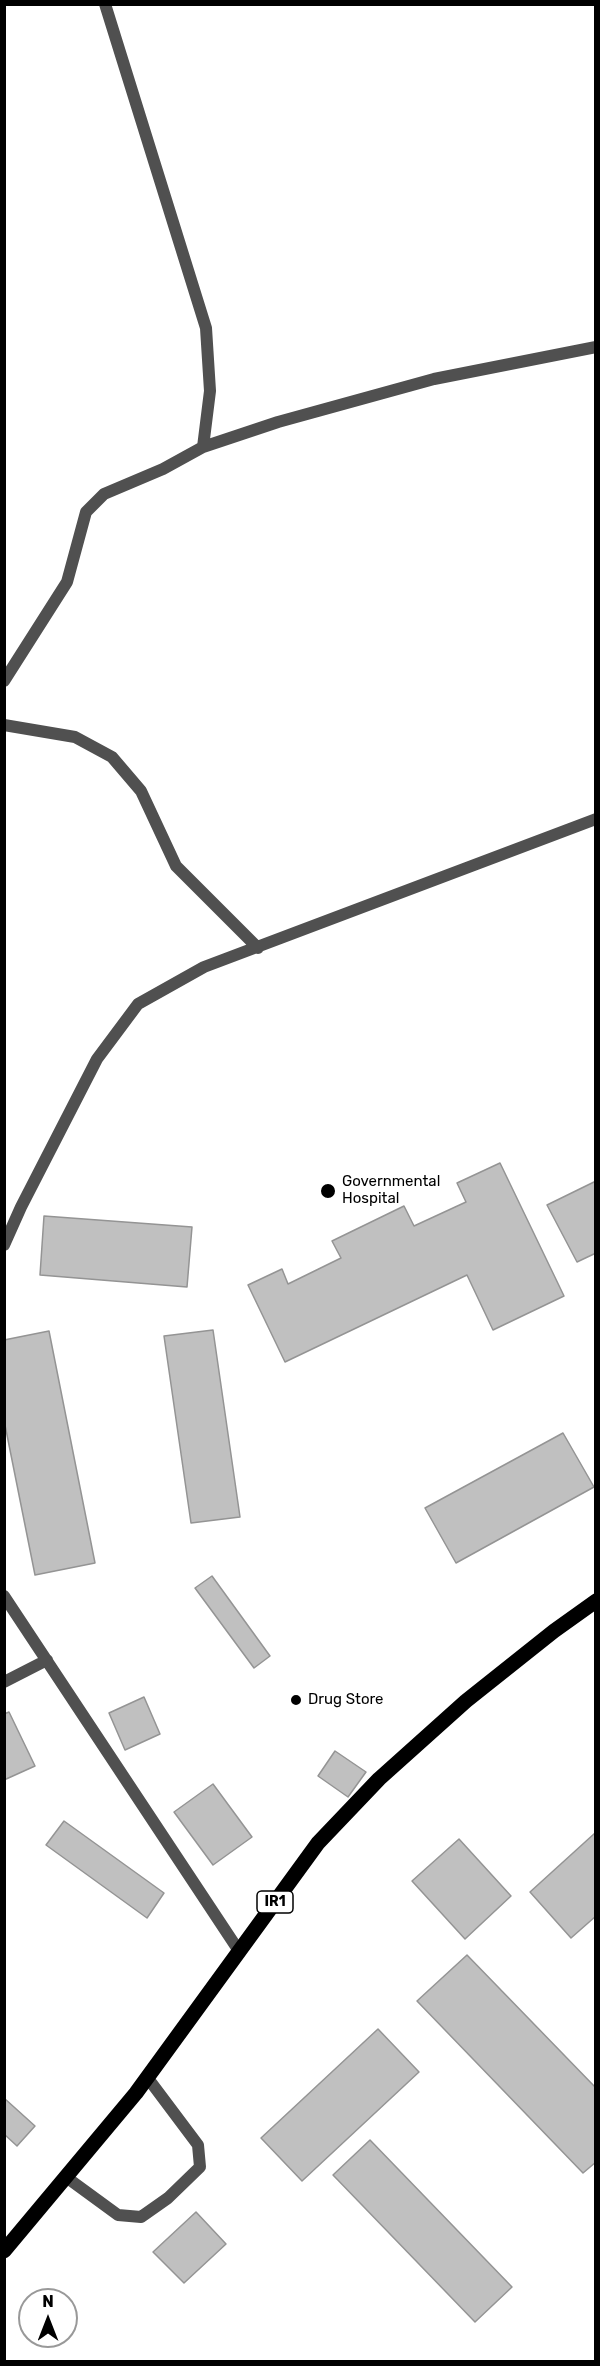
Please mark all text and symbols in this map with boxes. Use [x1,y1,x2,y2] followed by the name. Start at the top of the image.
[342,1173,440,1208] place label: Governmental Hospital
[319,1182,337,1200] marker: Governmental Hospital
[308,1691,383,1709] place label: Drug Store
[289,1693,303,1707] marker: Drug Store
[257,1891,293,1913] road number: IR1
[18,2288,78,2348] north arrow
[42,2292,54,2311] text: N

